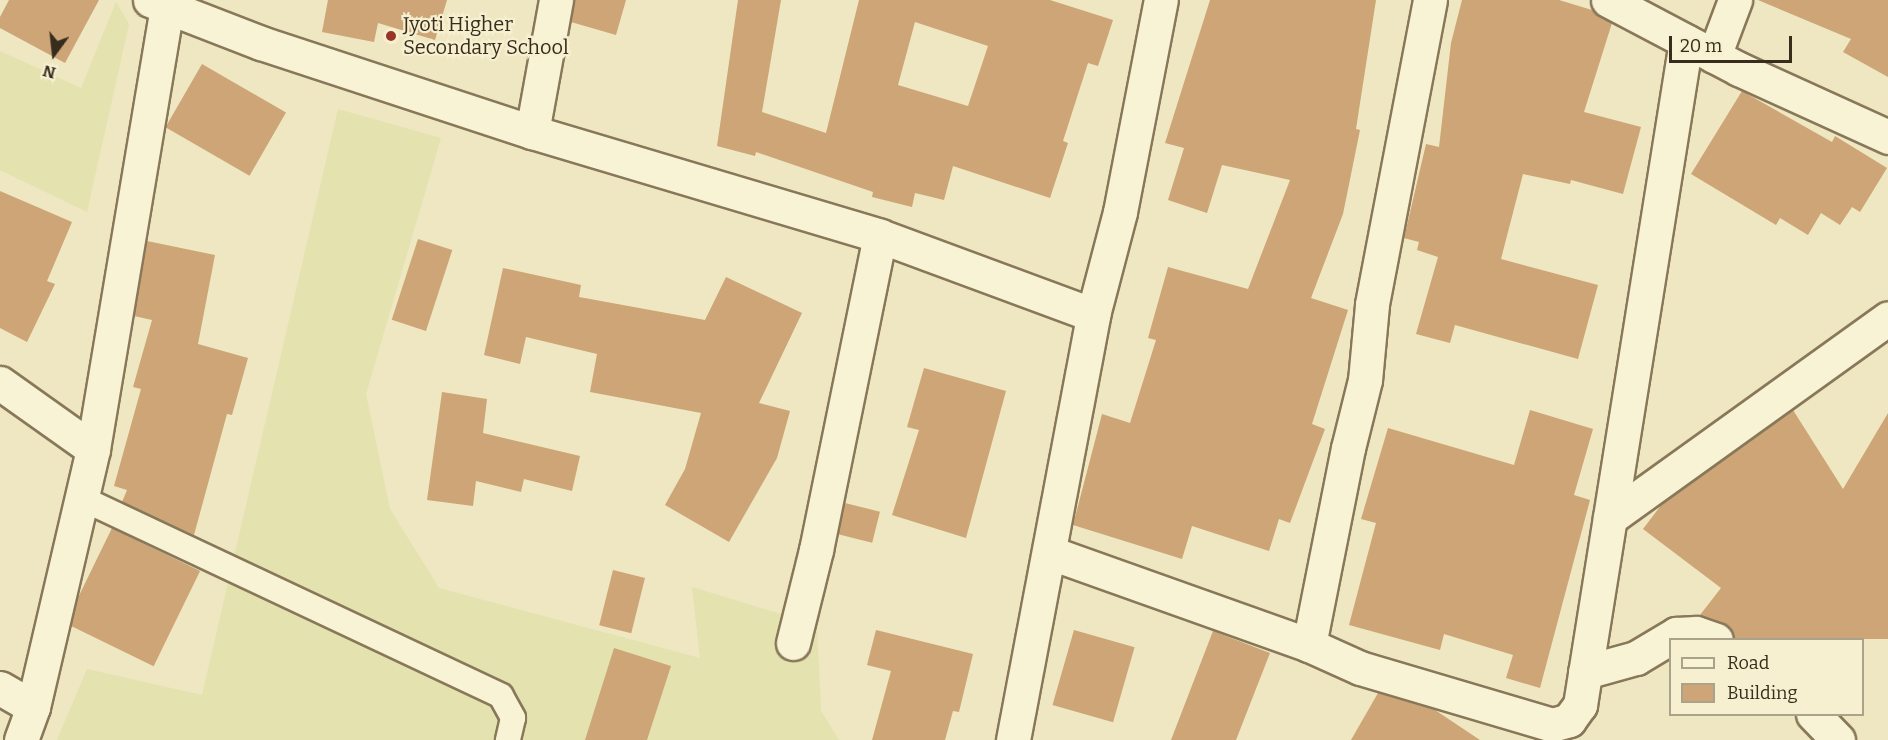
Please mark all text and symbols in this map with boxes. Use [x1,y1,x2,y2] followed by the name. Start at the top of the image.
[403,13,569,60] place label: Jyoti Higher Secondary School
[24,24,84,84] north arrow
[1672,24,1795,62] scale bar
[384,29,398,43] marker: Jyoti Higher Secondary School
[1680,35,1722,57] text: 20 m
[41,61,58,83] text: N
[1669,638,1864,716] legend
[1727,652,1769,674] text: Road
[1727,682,1798,704] text: Building

